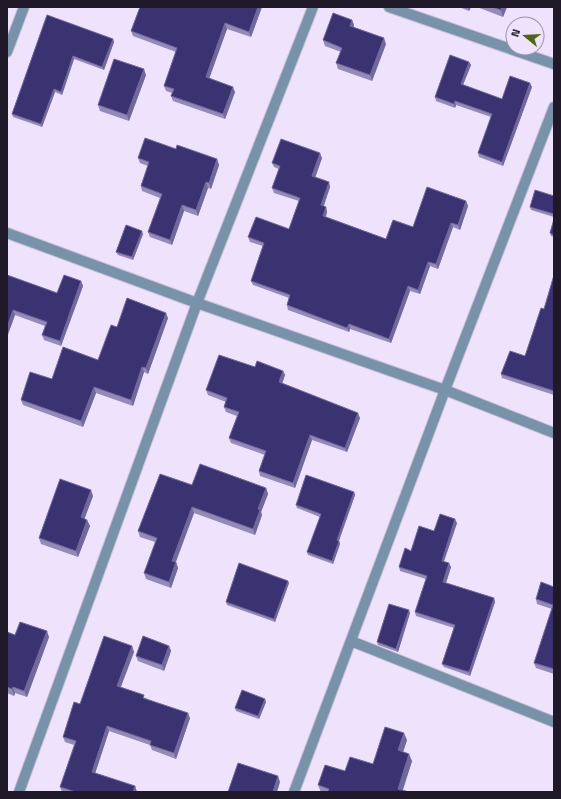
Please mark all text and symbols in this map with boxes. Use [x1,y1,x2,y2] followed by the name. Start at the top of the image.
[505,16,545,56] north arrow
[507,27,524,39] text: N

